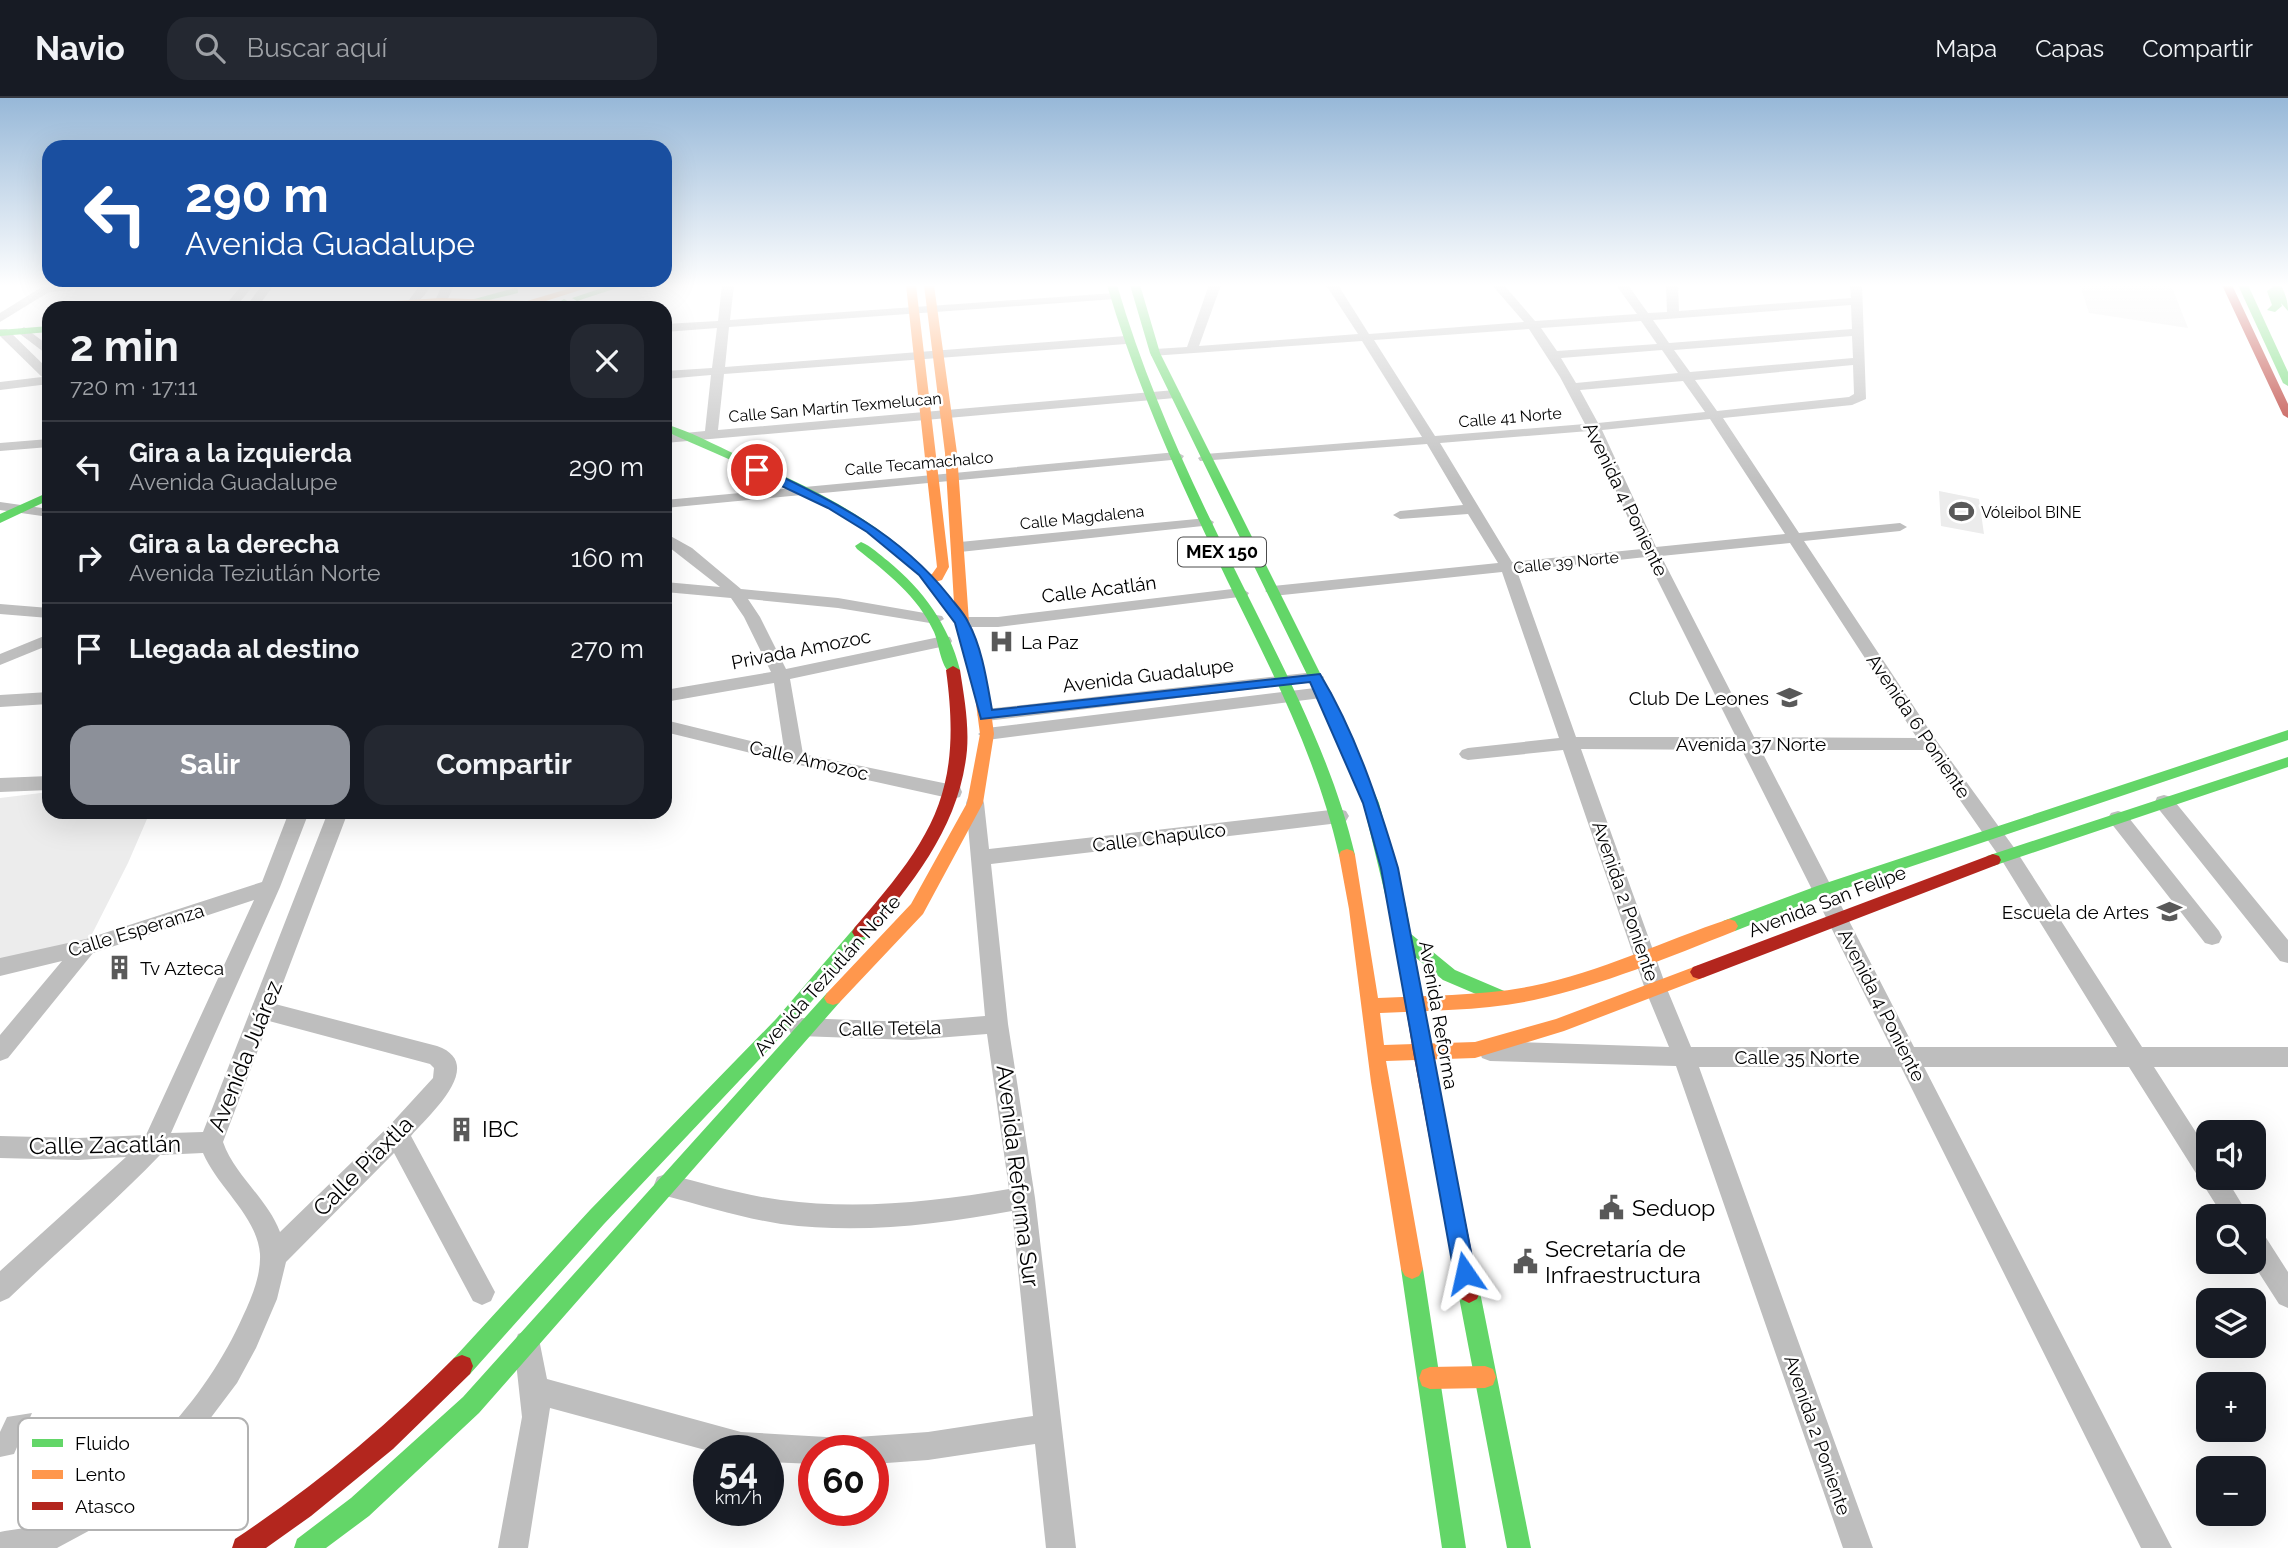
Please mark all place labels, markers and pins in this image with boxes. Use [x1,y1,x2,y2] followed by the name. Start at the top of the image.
[727,440,787,500] pin
[1947,498,1975,526] sports icon: Vóleibol BINE
[1981,503,2082,522] place label: Vóleibol BINE
[987,628,1015,656] hospital icon: La Paz
[1021,631,1079,653] place label: La Paz
[1775,684,1803,712] school or university icon: Club De Leones
[1629,687,1769,709] place label: Club De Leones
[2155,898,2183,926] school or university icon: Escuela de Artes
[2002,901,2149,923] place label: Escuela de Artes
[106,954,134,982] building icon: Tv Azteca
[140,957,224,979] place label: Tv Azteca
[448,1115,476,1143] building icon: IBC
[482,1115,519,1142] place label: IBC
[1598,1194,1626,1222] public building icon: Seduop
[1632,1194,1715,1221] place label: Seduop
[1545,1235,1701,1288] place label: Secretaría de Infraestructura
[1511,1248,1539,1276] public building icon: Secretaría de Infraestructura

